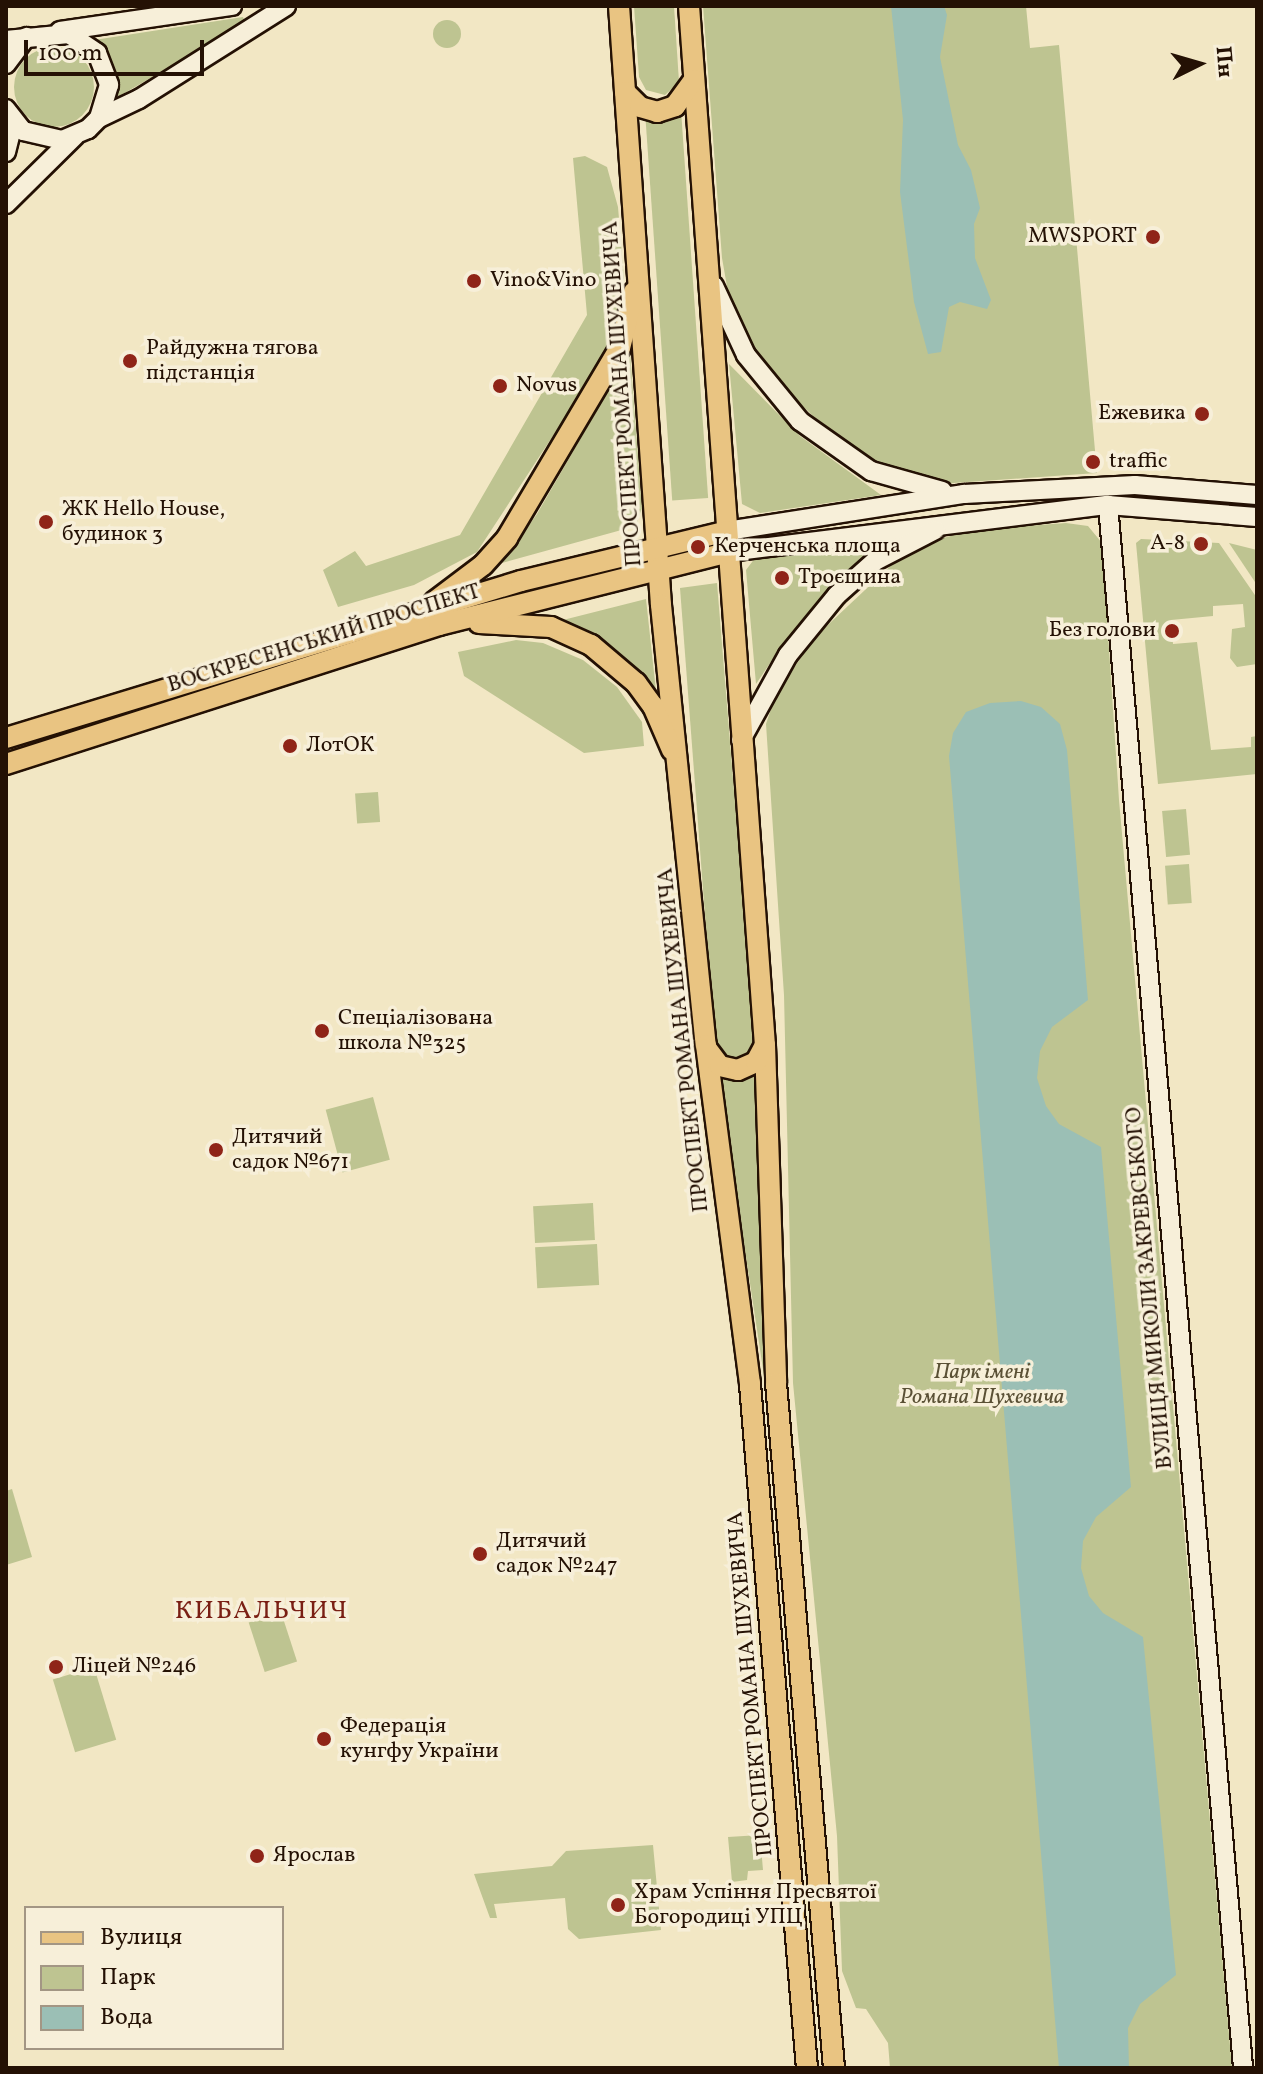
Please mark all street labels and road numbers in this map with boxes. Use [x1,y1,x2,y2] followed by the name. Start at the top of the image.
[598,220,648,568] street label: ПРОСПЕКТ РОМАНА ШУХЕВИЧА
[164,579,484,699] street label: ВОСКРЕСЕНСЬКИЙ ПРОСПЕКТ
[653,866,715,1214] street label: ПРОСПЕКТ РОМАНА ШУХЕВИЧА
[1121,1106,1179,1470] street label: ВУЛИЦЯ МИКОЛИ ЗАКРЕВСЬКОГО
[723,1510,779,1858] street label: ПРОСПЕКТ РОМАНА ШУХЕВИЧА

